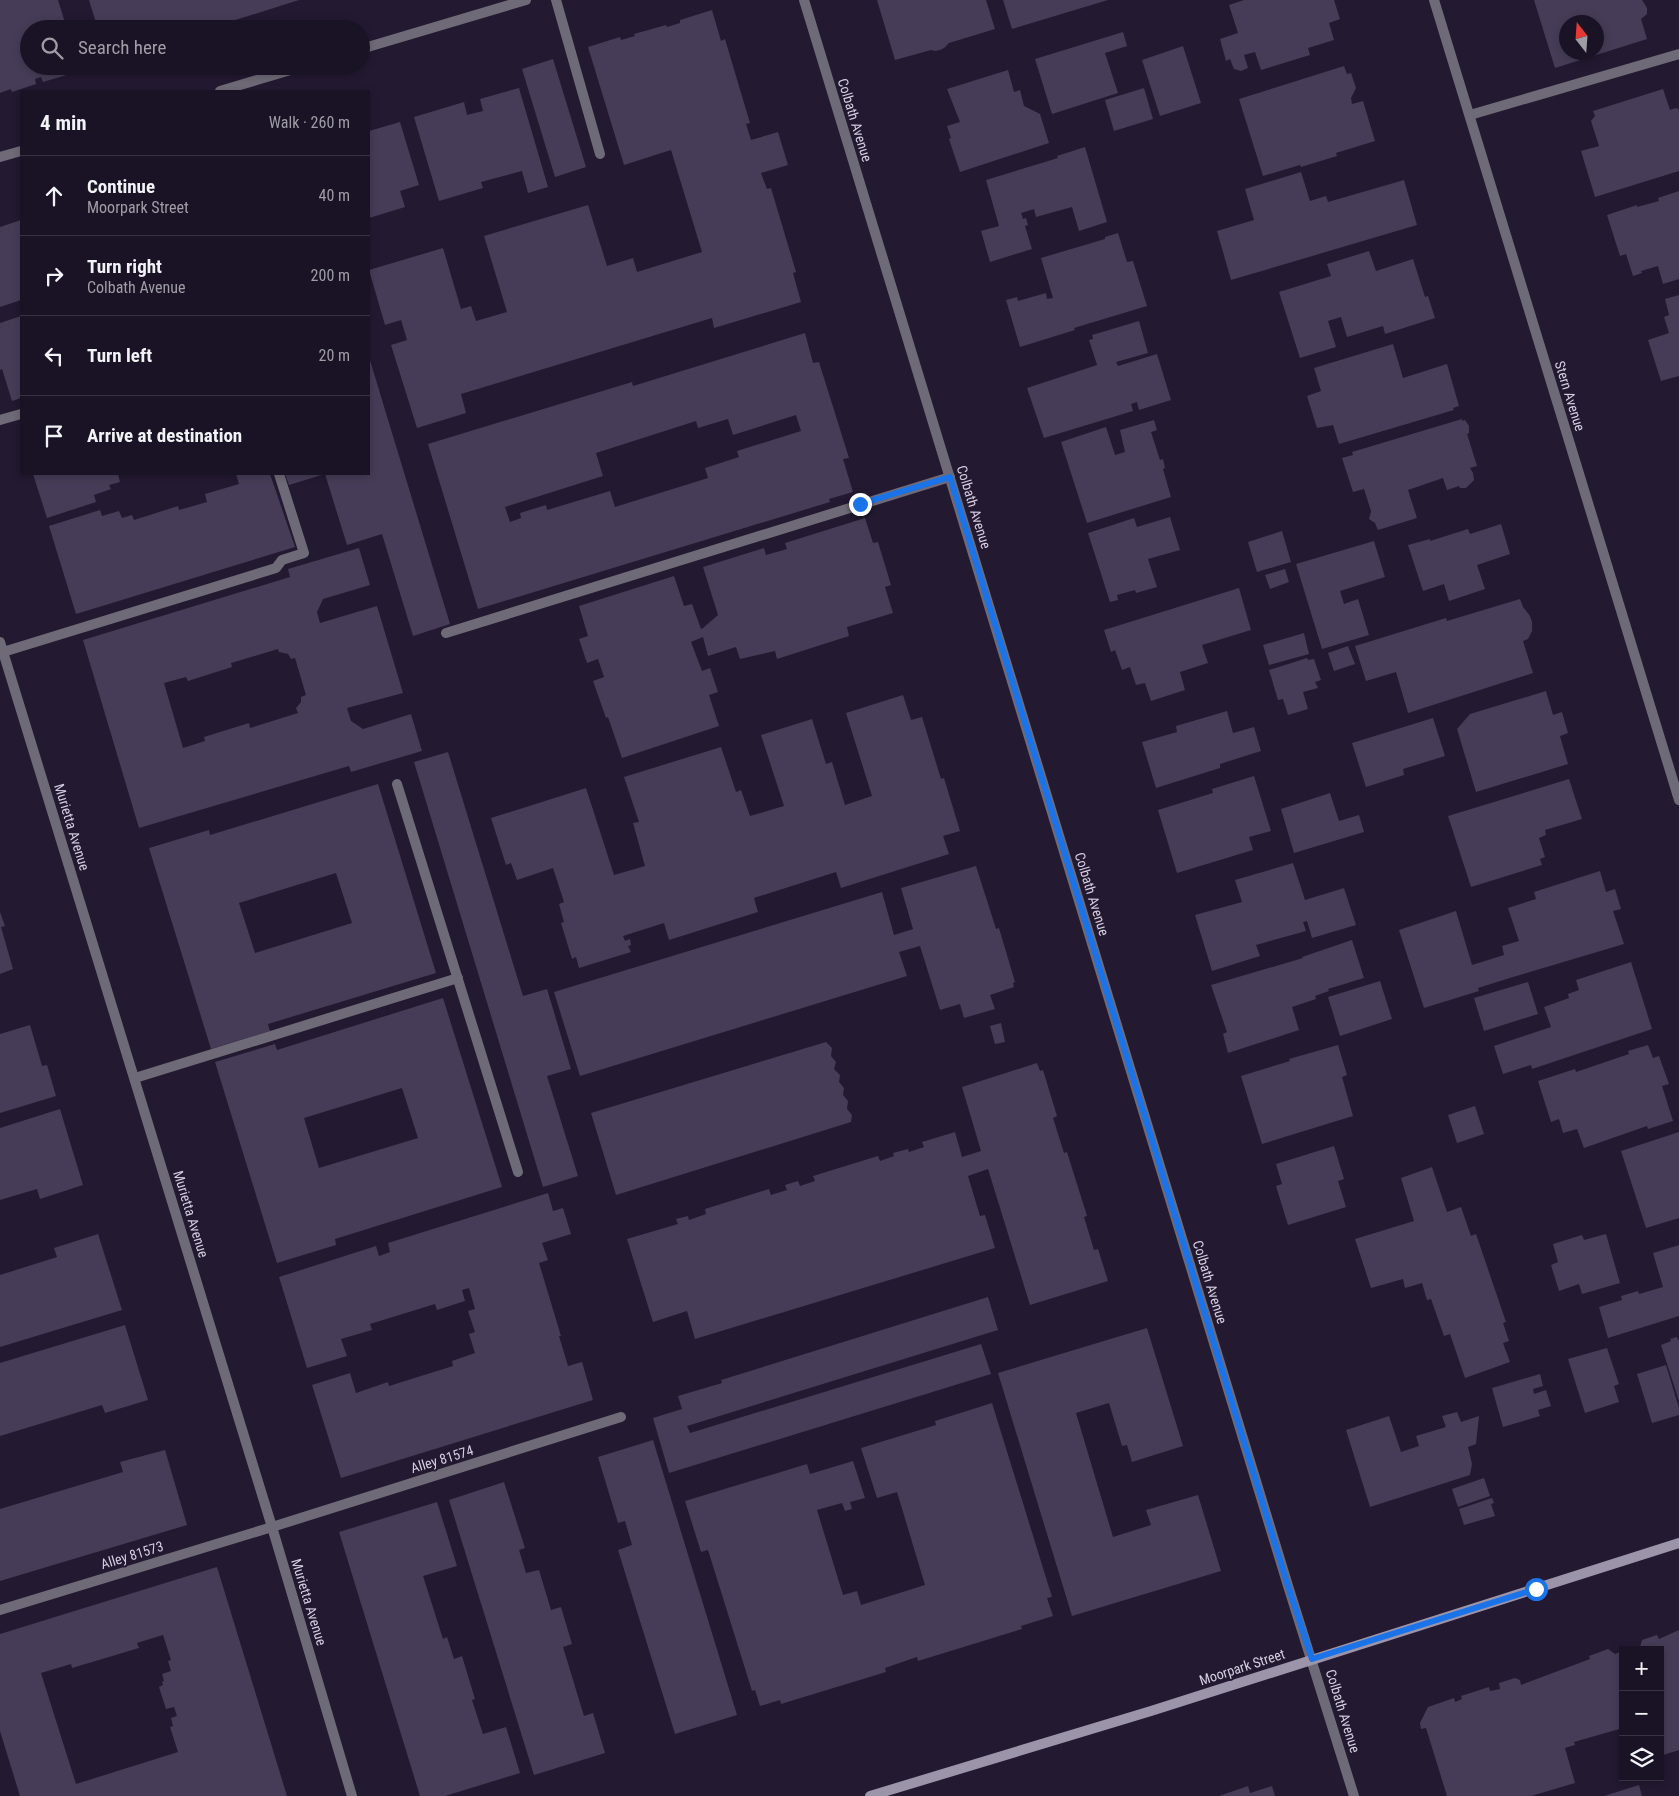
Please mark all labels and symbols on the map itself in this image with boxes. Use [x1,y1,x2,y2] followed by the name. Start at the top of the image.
[1559,15,1604,60] north arrow
[835,76,875,164] street label: Colbath Avenue
[1552,359,1588,433] street label: Stern Avenue
[954,463,994,551] street label: Colbath Avenue
[849,493,872,516] route end
[51,782,93,873] street label: Murietta Avenue
[1072,850,1112,938] street label: Colbath Avenue
[170,1169,212,1260] street label: Murietta Avenue
[1190,1238,1230,1326] street label: Colbath Avenue
[409,1442,475,1476] street label: Alley 81574
[99,1538,165,1572] street label: Alley 81573
[288,1557,330,1648] street label: Murietta Avenue
[1525,1578,1548,1601] route start
[1197,1646,1287,1688] street label: Moorpark Street
[1323,1667,1363,1755] street label: Colbath Avenue

